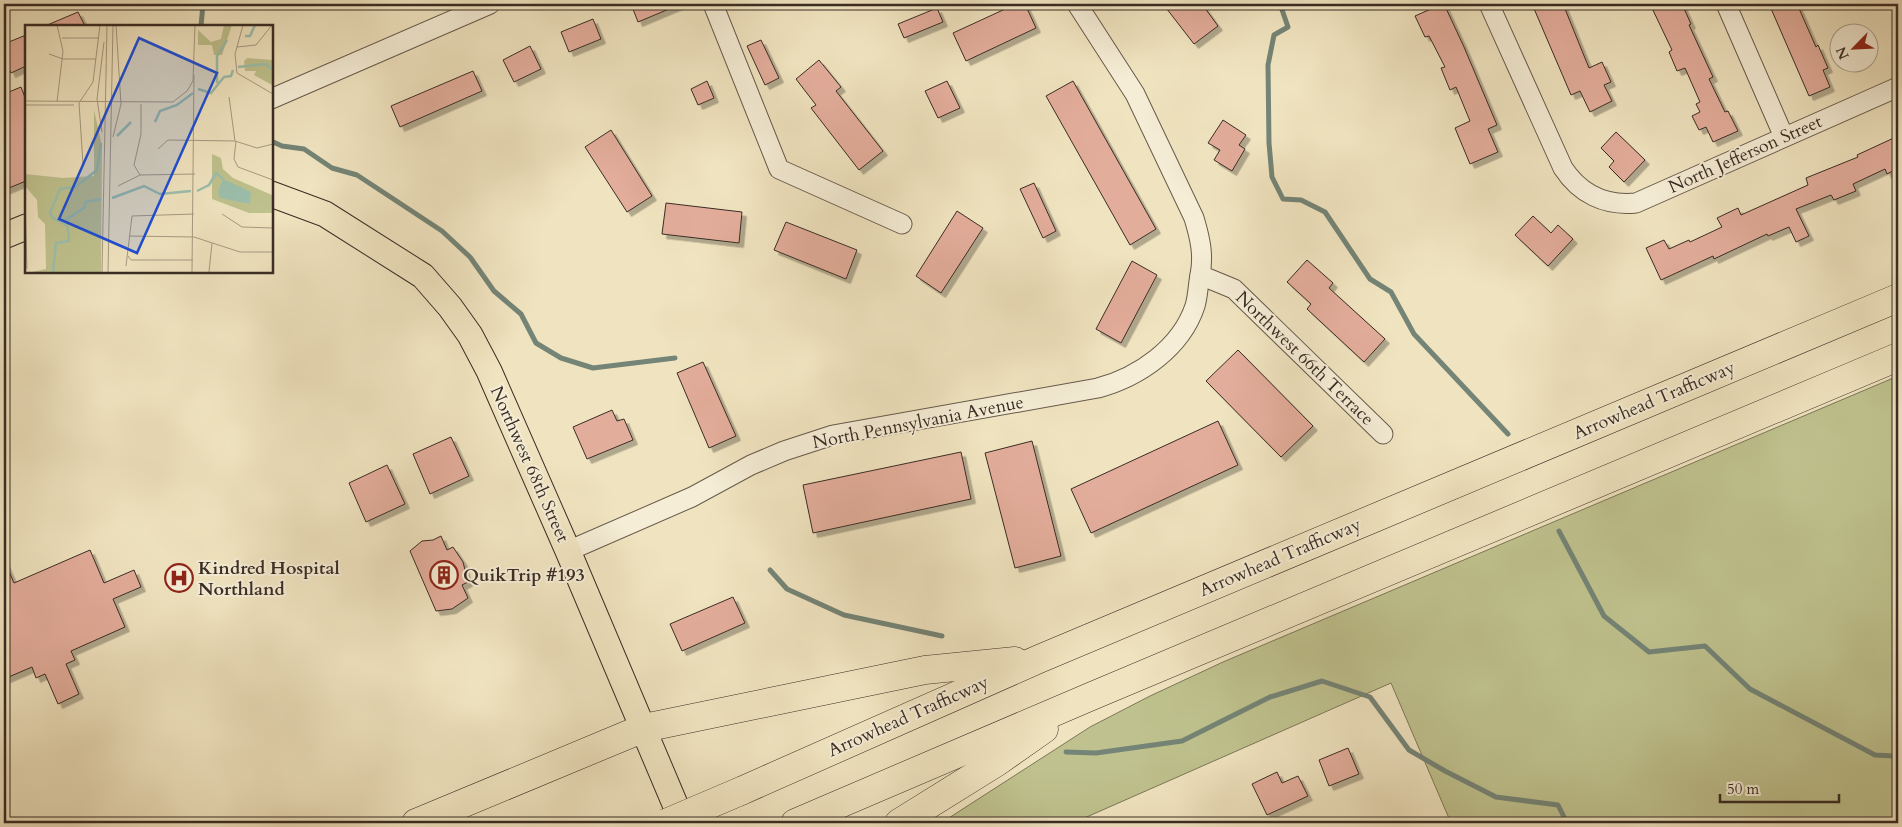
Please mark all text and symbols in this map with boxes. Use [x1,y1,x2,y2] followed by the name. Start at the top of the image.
[1830,22,1880,72] north arrow
[25,25,272,272] inset map
[1831,44,1854,63] text: N
[1664,109,1826,200] street label: North Jefferson Street
[1230,286,1379,431] street label: Northwest 66th Terrace
[1570,355,1739,446] street label: Arrowhead Trafficway
[484,382,575,547] street label: Northwest 68th Street
[810,390,1026,455] street label: North Pennsylvania Avenue
[1196,512,1365,603] street label: Arrowhead Trafficway
[198,556,340,602] place label: Kindred Hospital Northland
[429,560,459,590] building icon: QuikTrip #193
[164,563,194,593] hospital icon: Kindred Hospital Northland
[463,563,585,588] place label: QuikTrip #193
[824,670,993,763] street label: Arrowhead Trafficway
[1720,772,1838,804] scale bar
[1727,779,1759,799] text: 50 m

